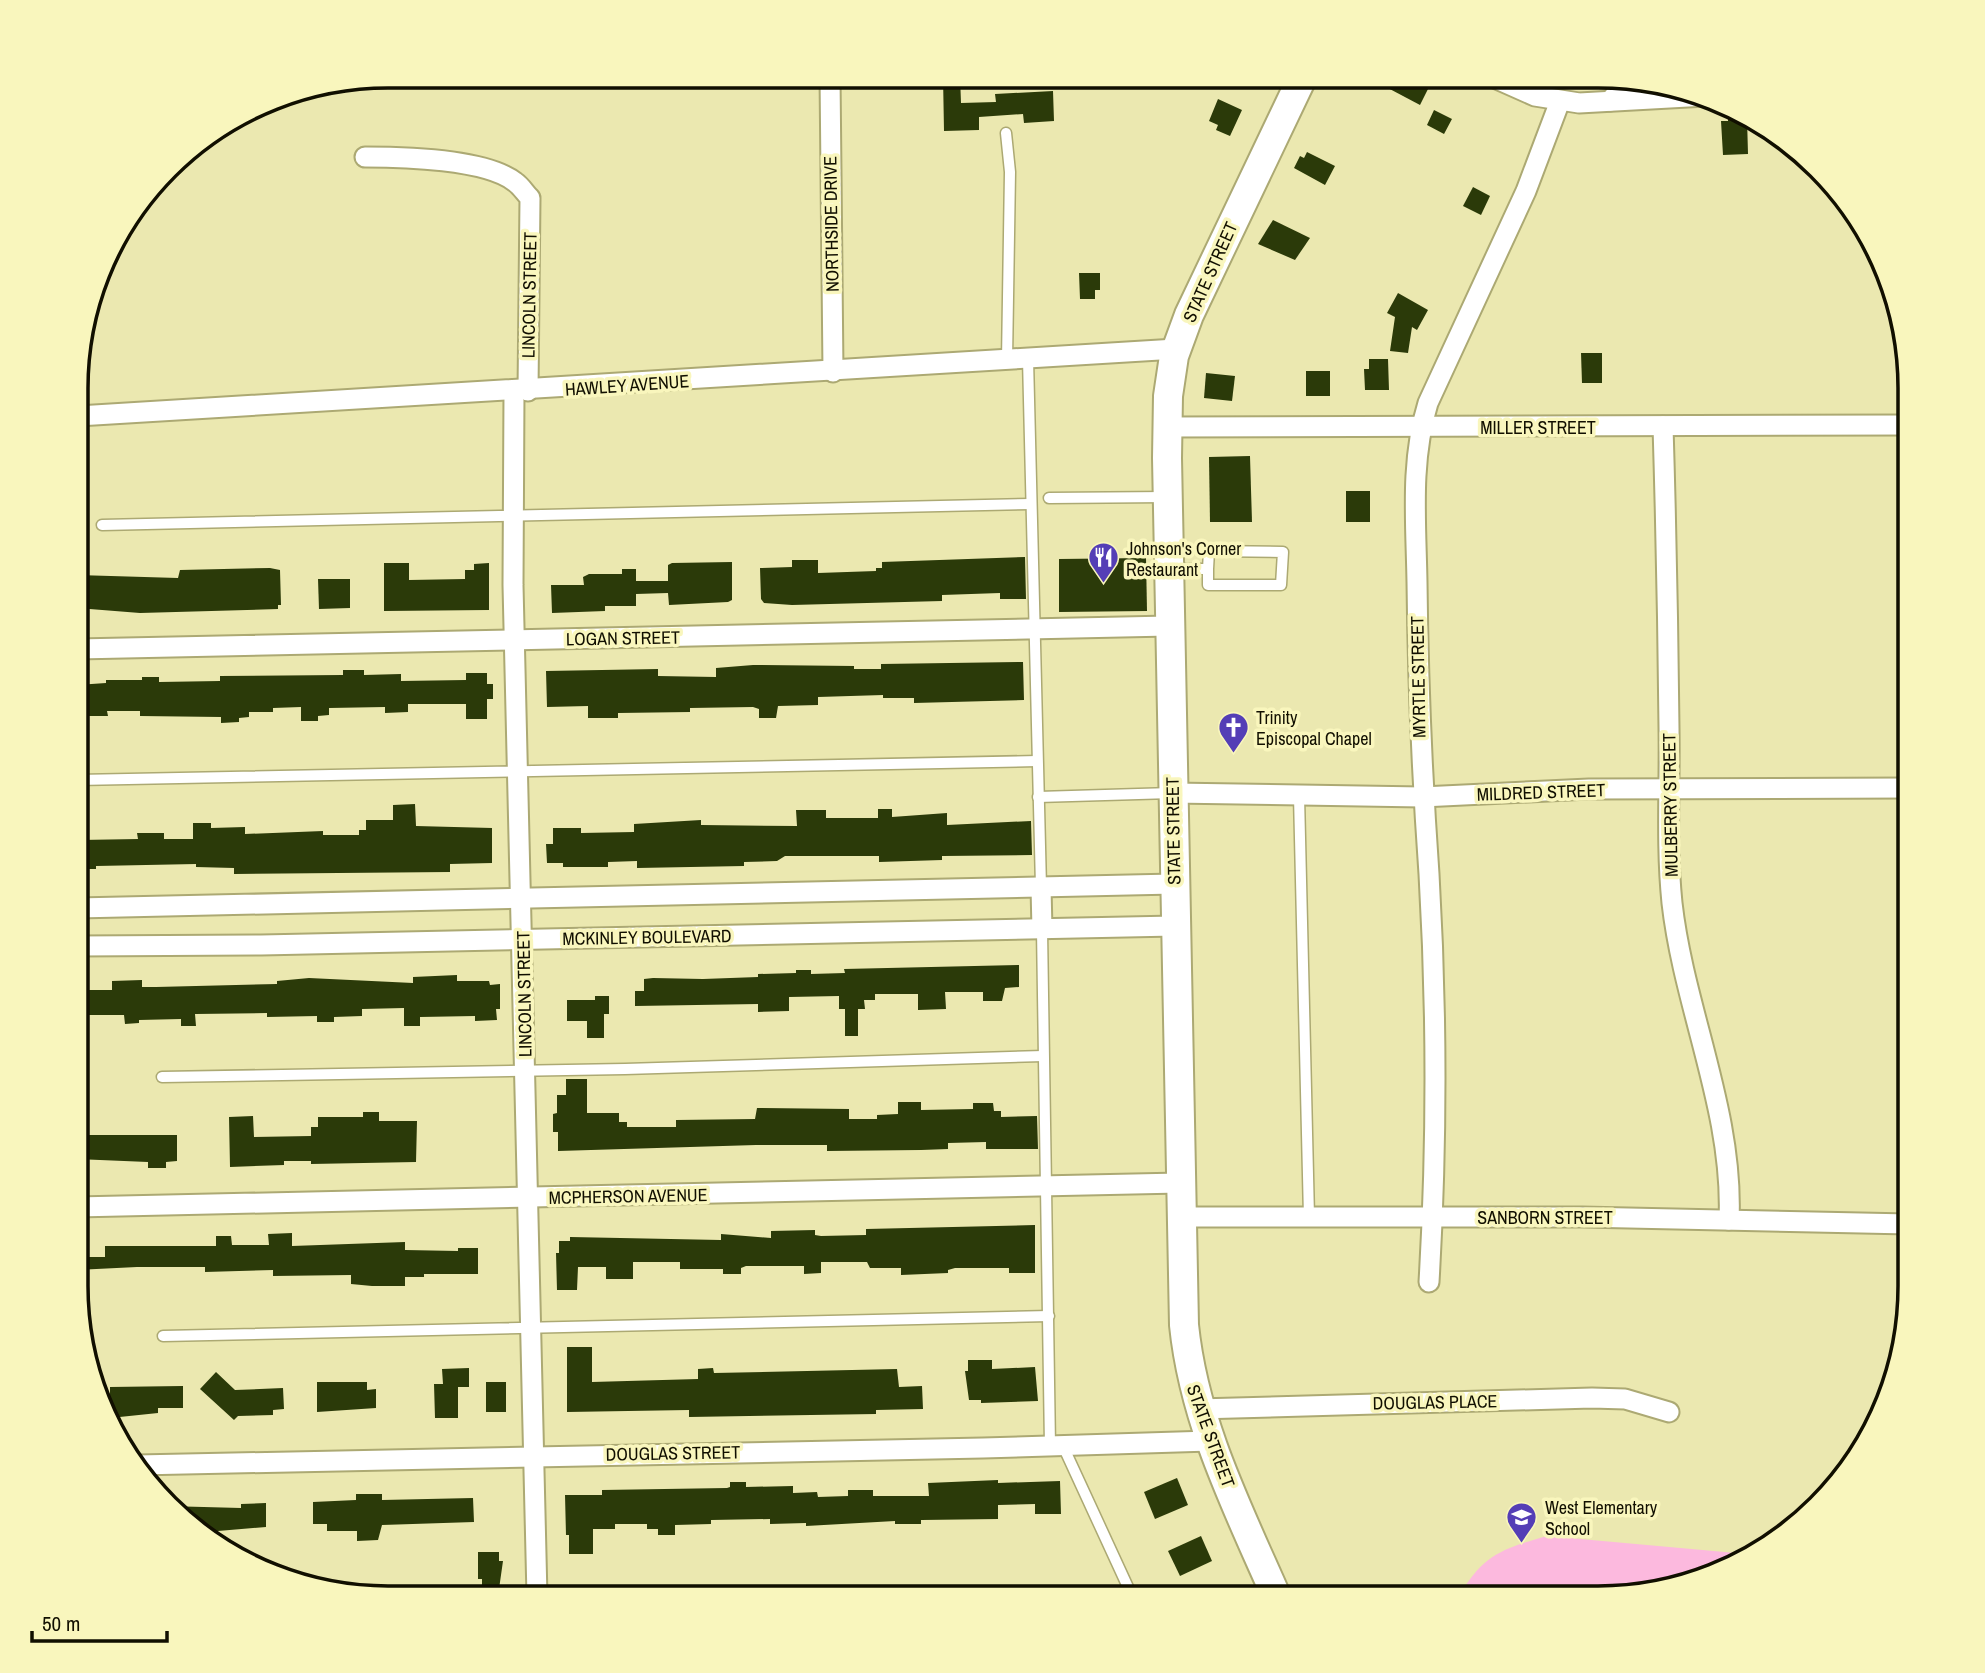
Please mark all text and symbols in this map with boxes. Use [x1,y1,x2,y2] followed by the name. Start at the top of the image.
[817,156,845,292] street label: NORTHSIDE DRIVE
[1177,218,1243,326] street label: STATE STREET
[515,232,543,358] street label: LINCOLN STREET
[564,368,690,402] street label: HAWLEY AVENUE
[1480,415,1596,440] street label: MILLER STREET
[1126,536,1241,582] place label: Johnson's Corner Restaurant
[1086,541,1120,585] restaurant icon: Johnson's Corner Restaurant
[1404,616,1432,738] street label: MYRTLE STREET
[566,625,680,651] street label: LOGAN STREET
[1256,705,1372,751] place label: Trinity Episcopal Chapel
[1216,710,1250,754] church icon: Trinity Episcopal Chapel
[1656,733,1684,877] street label: MULBERRY STREET
[1160,777,1186,885] street label: STATE STREET
[1476,777,1606,807] street label: MILDRED STREET
[562,923,732,951] street label: MCKINLEY BOULEVARD
[510,931,538,1057] street label: LINCOLN STREET
[548,1182,708,1210] street label: MCPHERSON AVENUE
[1477,1205,1613,1230] street label: SANBORN STREET
[1181,1381,1241,1491] street label: STATE STREET
[1372,1388,1498,1416] street label: DOUGLAS PLACE
[606,1439,740,1467] street label: DOUGLAS STREET
[1545,1495,1658,1541] place label: West Elementary School
[1505,1500,1539,1544] school or university icon: West Elementary School
[32,1600,166,1644] scale bar
[42,1609,80,1638] text: 50 m

